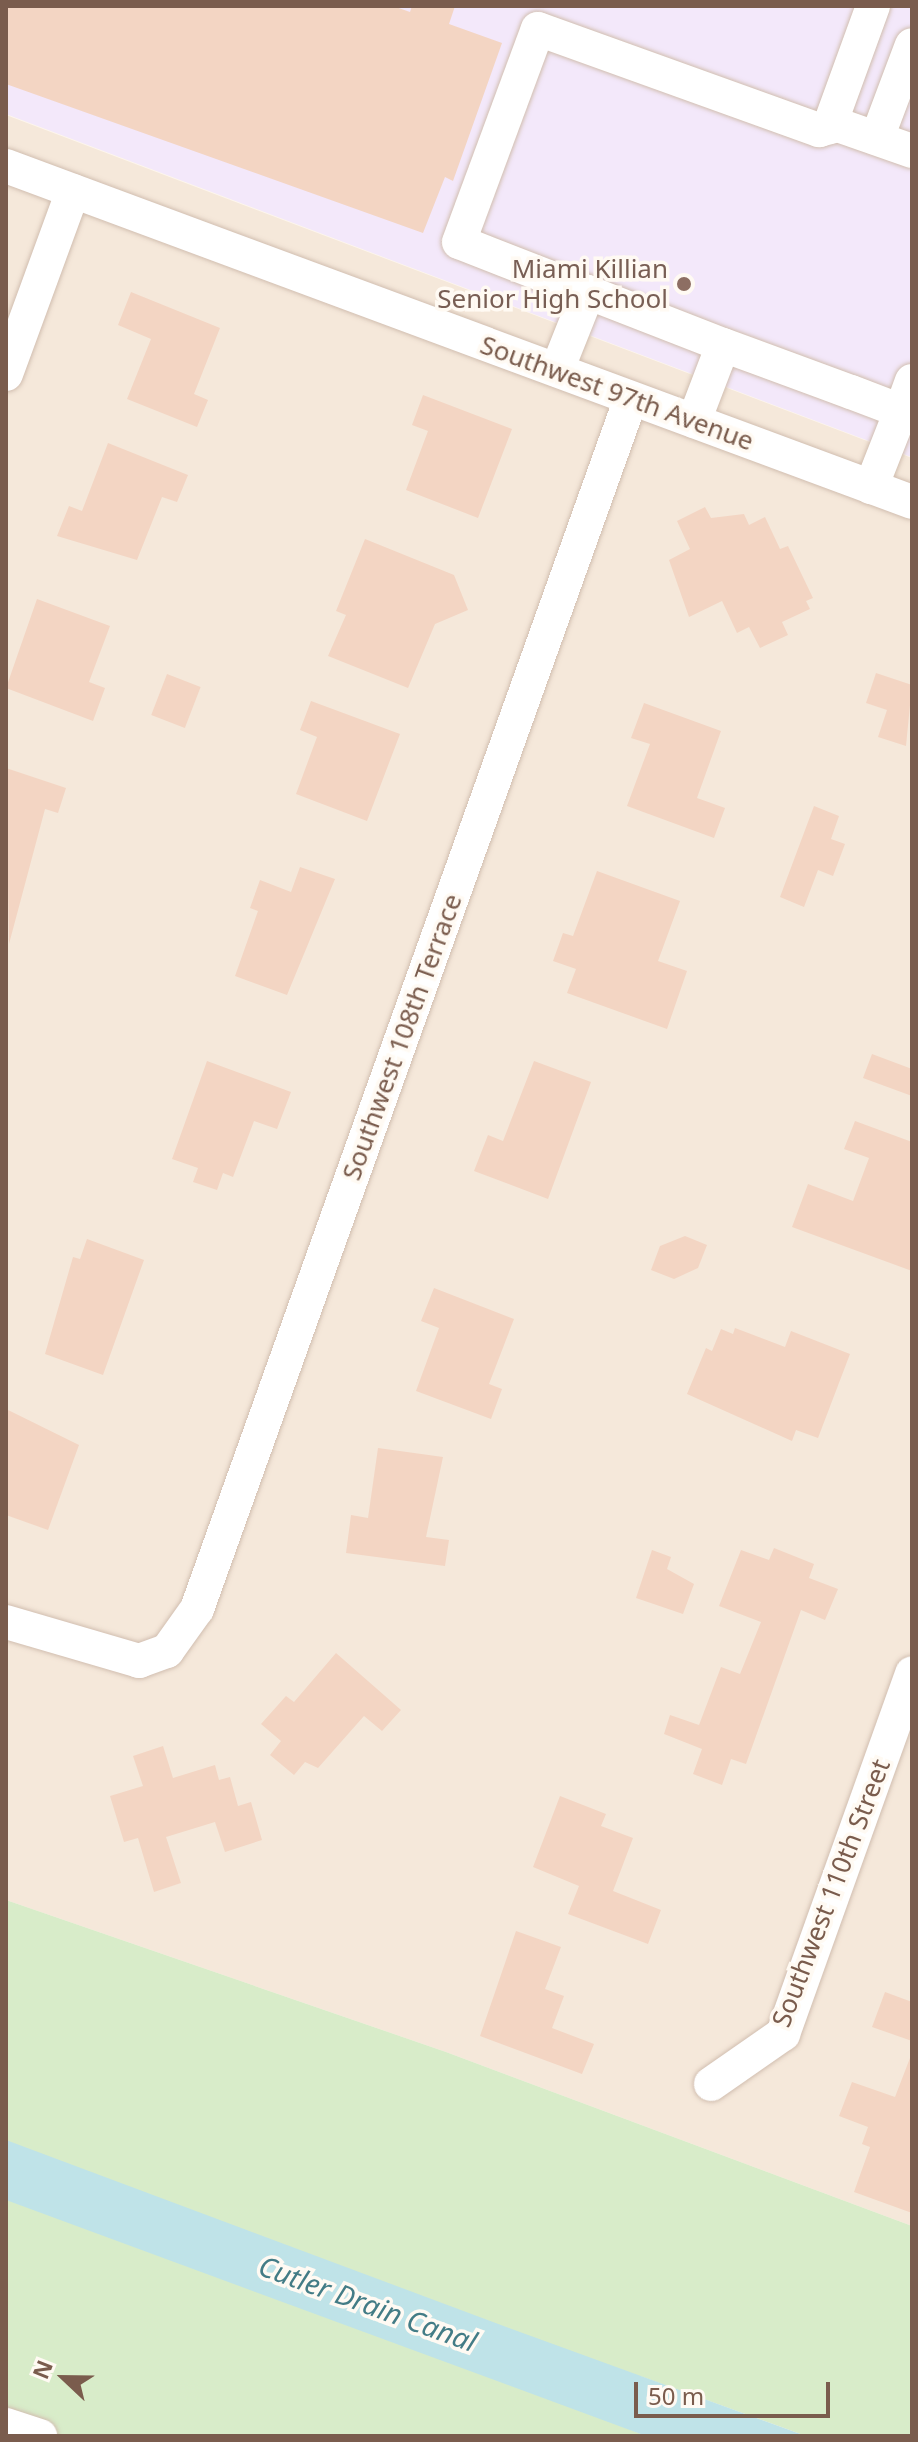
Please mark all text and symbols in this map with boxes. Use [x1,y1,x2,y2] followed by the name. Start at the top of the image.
[437,253,668,314] place label: Miami Killian Senior High School
[675,275,693,293] marker: Miami Killian Senior High School
[476,329,758,457] street label: Southwest 97th Avenue
[336,890,468,1184] street label: Southwest 108th Terrace
[765,1755,897,2031] street label: Southwest 110th Street
[255,2248,481,2358] water label: Cutler Drain Canal
[24,2338,104,2418] north arrow
[24,2355,59,2383] text: N
[638,2366,834,2416] scale bar
[648,2379,704,2412] text: 50 m

